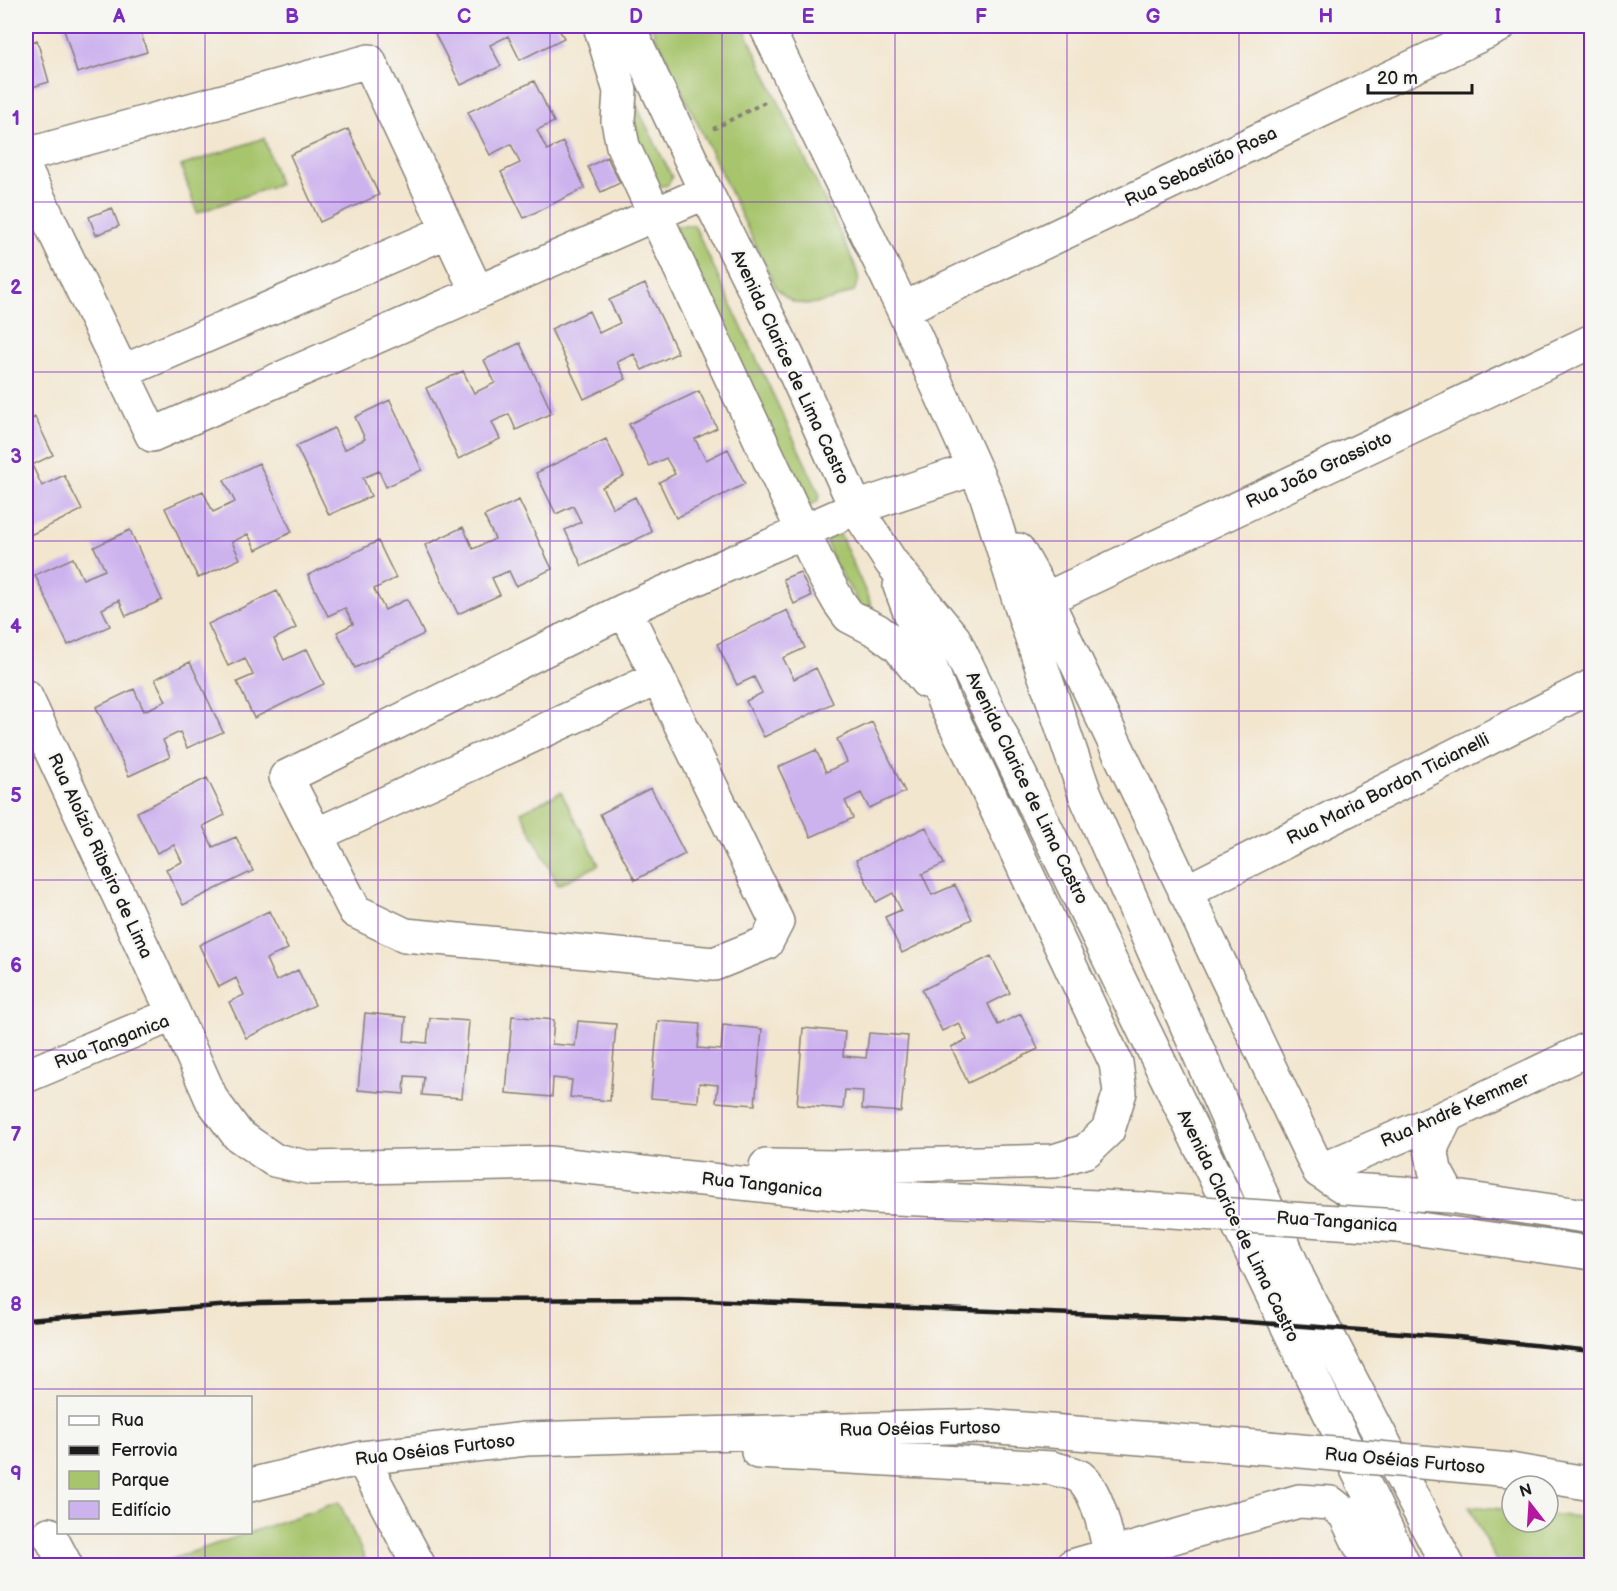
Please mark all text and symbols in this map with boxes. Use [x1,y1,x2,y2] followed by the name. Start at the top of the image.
[112,5,126,29] text: A
[285,5,299,29] text: B
[457,5,471,29] text: C
[629,5,643,29] text: D
[802,5,815,29] text: E
[975,5,987,29] text: F
[1146,5,1161,29] text: G
[1319,5,1333,29] text: H
[1495,5,1501,29] text: I
[1368,57,1472,95] scale bar
[1377,68,1418,89] text: 20 m
[12,107,20,131] text: 1
[1122,123,1280,211] street label: Rua Sebastião Rosa
[726,246,854,488] street label: Avenida Clarice de Lima Castro
[10,276,22,300] text: 2
[1243,427,1395,513] street label: Rua João Grassioto
[10,445,22,469] text: 3
[10,615,22,639] text: 4
[961,668,1093,908] street label: Avenida Clarice de Lima Castro
[1283,729,1493,849] street label: Rua Maria Bordon Ticianelli
[43,750,157,962] street label: Rua Aloízio Ribeiro de Lima
[10,784,22,808] text: 5
[10,954,22,978] text: 6
[52,1010,172,1074] street label: Rua Tanganica
[1378,1068,1533,1152] street label: Rua André Kemmer
[1172,1106,1304,1346] street label: Avenida Clarice de Lima Castro
[10,1123,22,1147] text: 7
[701,1168,823,1202] street label: Rua Tanganica
[1276,1207,1398,1237] street label: Rua Tanganica
[10,1293,22,1317] text: 8
[57,1396,252,1534] legend
[111,1410,144,1431] text: Rua
[839,1417,1001,1441] street label: Rua Oséias Furtoso
[354,1430,516,1470] street label: Rua Oséias Furtoso
[111,1440,178,1461] text: Ferrovia
[1324,1444,1486,1478] street label: Rua Oséias Furtoso
[10,1462,22,1486] text: 9
[111,1470,169,1491] text: Parque
[1500,1474,1560,1534] north arrow
[1518,1480,1535,1502] text: N
[111,1500,171,1521] text: Edifício

